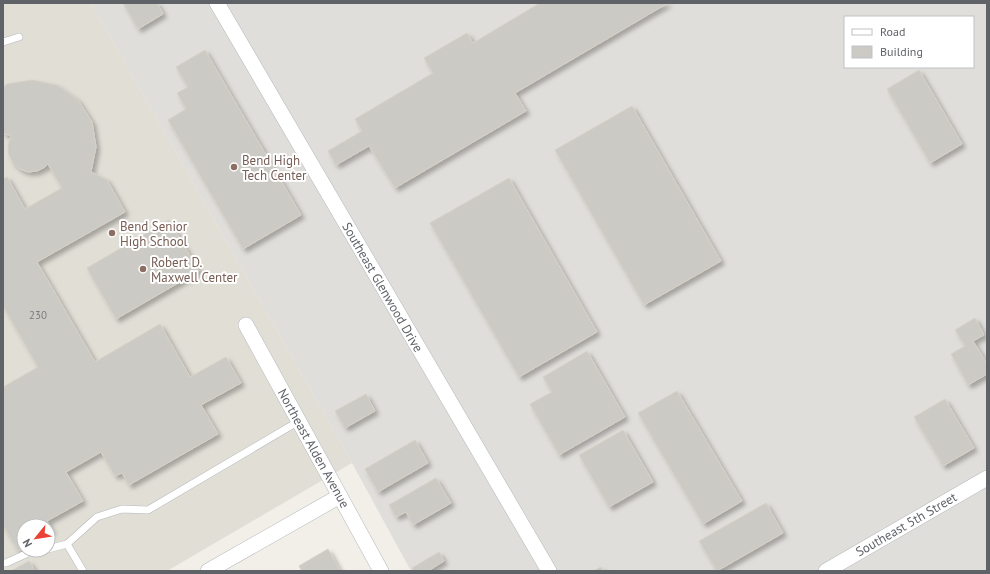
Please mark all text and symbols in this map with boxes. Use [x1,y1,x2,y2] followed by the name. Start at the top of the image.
[844,16,974,68] legend
[880,24,905,39] text: Road
[880,44,923,59] text: Building
[242,152,307,184] place label: Bend High Tech Center
[229,162,239,172] marker: Bend High Tech Center
[120,218,188,250] place label: Bend Senior High School
[338,219,427,355] street label: Southeast Glenwood Drive
[107,228,117,238] marker: Bend Senior High School
[151,254,238,286] place label: Robert D. Maxwell Center
[138,264,148,274] marker: Robert D. Maxwell Center
[29,308,47,322] house number: 230
[274,386,353,511] street label: Northeast Alden Avenue
[853,488,960,560] street label: Southeast 5th Street
[16,518,56,558] north arrow
[19,536,35,550] text: N

